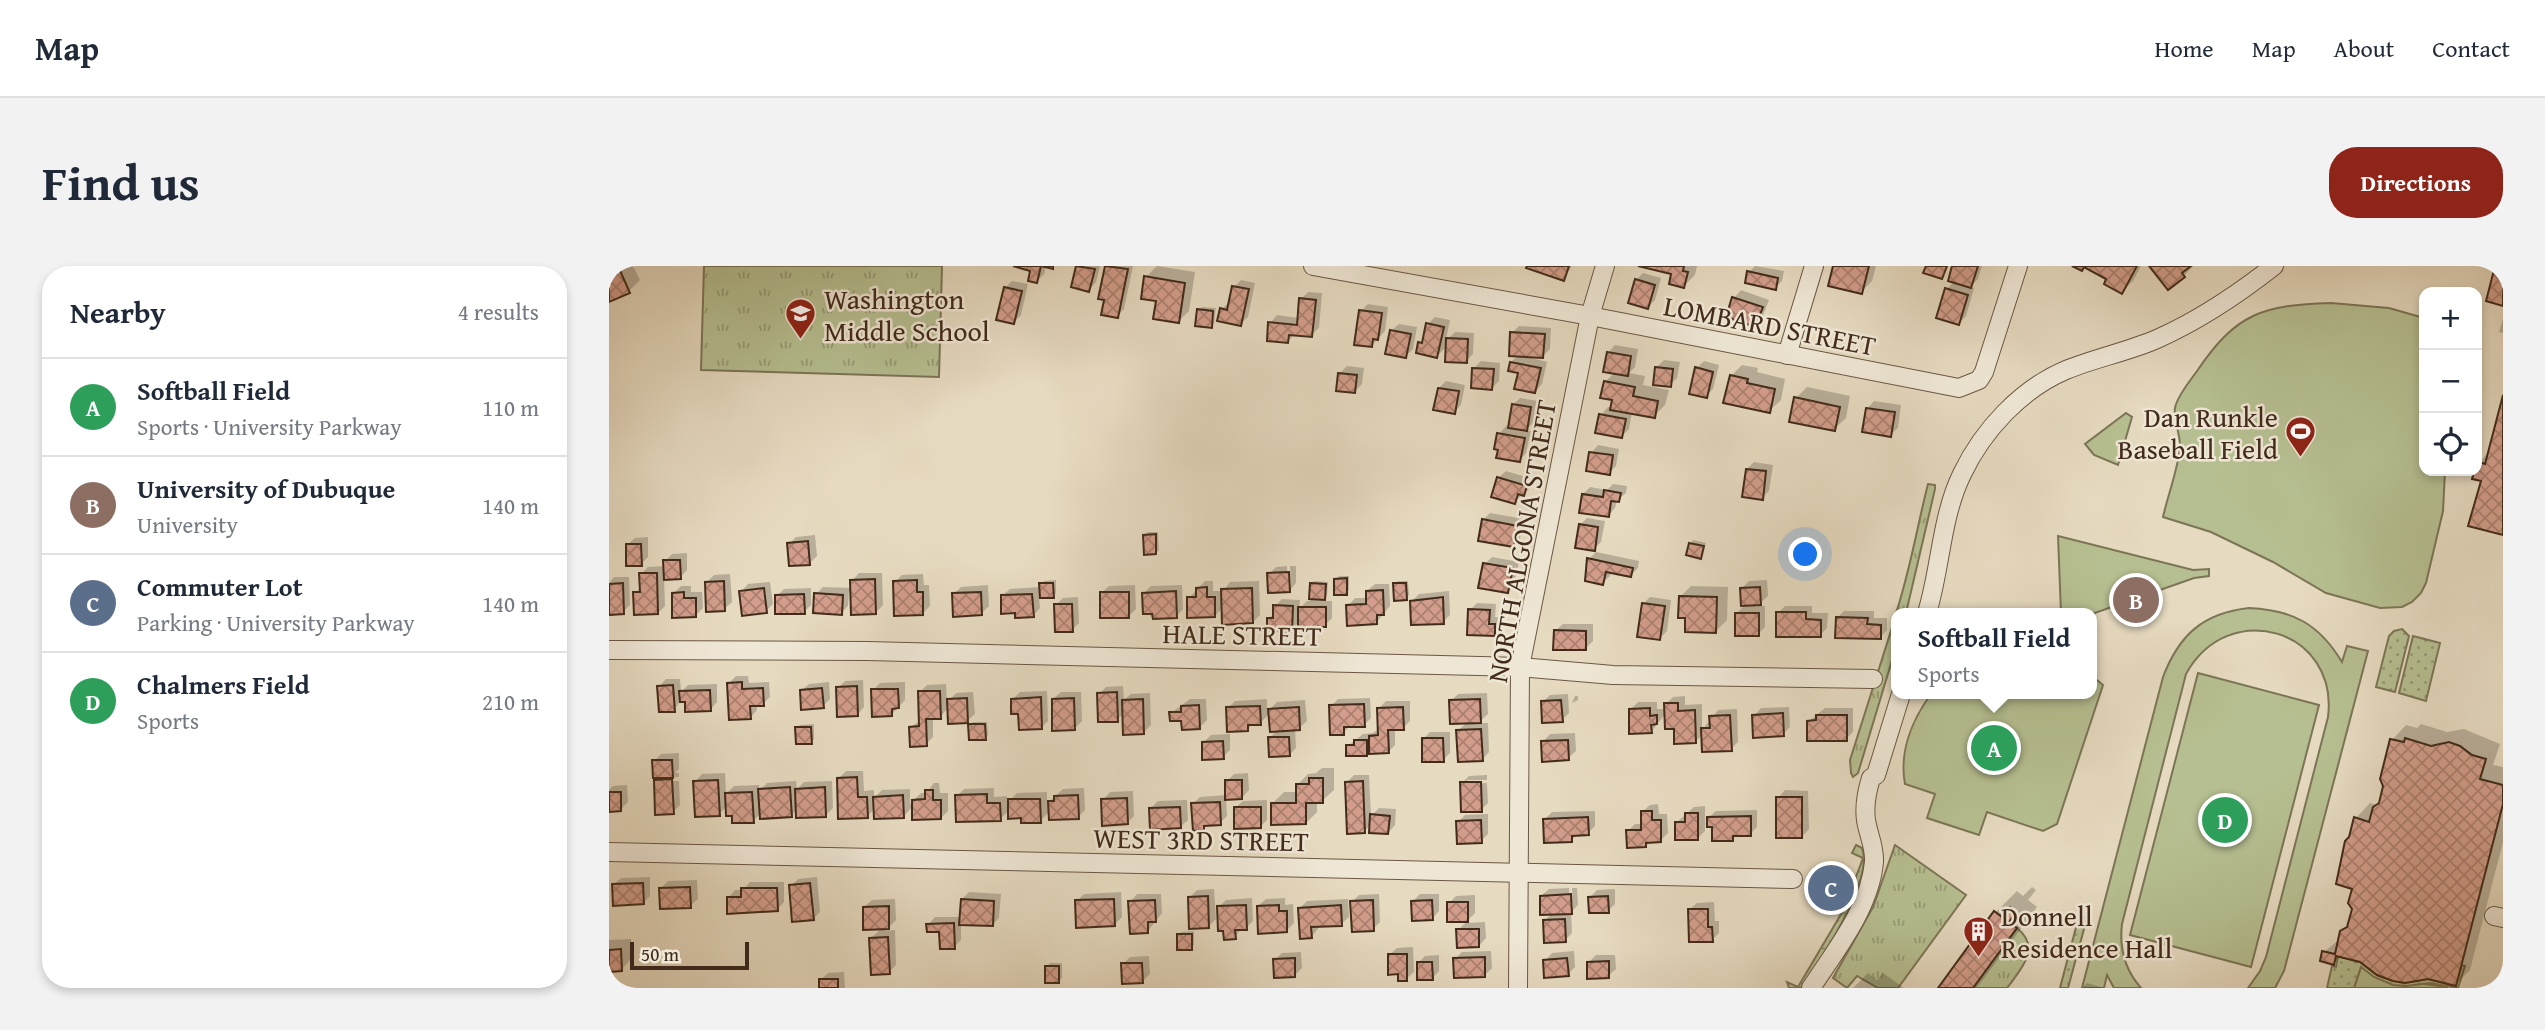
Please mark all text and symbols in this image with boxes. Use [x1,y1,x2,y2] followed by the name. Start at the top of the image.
[35,24,99,72] text: Map
[2155,31,2214,66] text: Home
[2252,31,2296,66] text: Map
[2334,31,2394,66] text: About
[2432,31,2510,66] text: Contact
[42,146,200,218] text: Find us
[2329,147,2503,218] button: Directions
[824,278,990,351] place label: Washington Middle School
[1660,284,1880,366] street label: LOMBARD STREET
[2419,287,2482,476] map controls
[2419,287,2482,350] button: +
[70,290,166,334] text: Nearby
[458,295,539,328] text: 4 results
[784,297,818,341] school or university icon: Washington Middle School
[2419,350,2482,413] button: −
[137,371,290,410] text: Softball Field
[86,391,100,424] text: A
[482,391,539,424] text: 110 m
[1476,396,1566,686] street label: NORTH ALGONA STREET
[2118,396,2278,469] place label: Dan Runkle Baseball Field
[137,410,402,443] text: Sports · University Parkway
[2419,413,2482,476] button: locate
[2284,415,2318,459] sports icon: Dan Runkle Baseball Field
[137,469,395,508] text: University of Dubuque
[86,489,100,522] text: B
[482,489,539,522] text: 140 m
[137,508,238,541] text: University
[1788,537,1822,571] your location
[137,567,303,606] text: Commuter Lot
[2113,574,2159,626] pin: B
[86,587,100,620] text: C
[482,587,539,620] text: 140 m
[137,606,415,639] text: Parking · University Parkway
[1891,608,2097,699] popup
[1162,612,1322,656] street label: HALE STREET
[1917,618,2071,657] text: Softball Field
[1917,657,1980,690] text: Sports
[137,665,310,704] text: Chalmers Field
[86,685,100,718] text: D
[482,685,539,718] text: 210 m
[137,704,199,737] text: Sports
[1971,722,2017,774] pin: A
[2202,794,2248,846] pin: D
[1093,817,1310,861] street label: WEST 3RD STREET
[1808,862,1854,914] pin: C
[2001,895,2172,968] place label: Donnell Residence Hall
[1961,914,1995,958] building icon: Donnell Residence Hall
[630,939,749,971] scale bar
[641,940,679,968] text: 50 m

